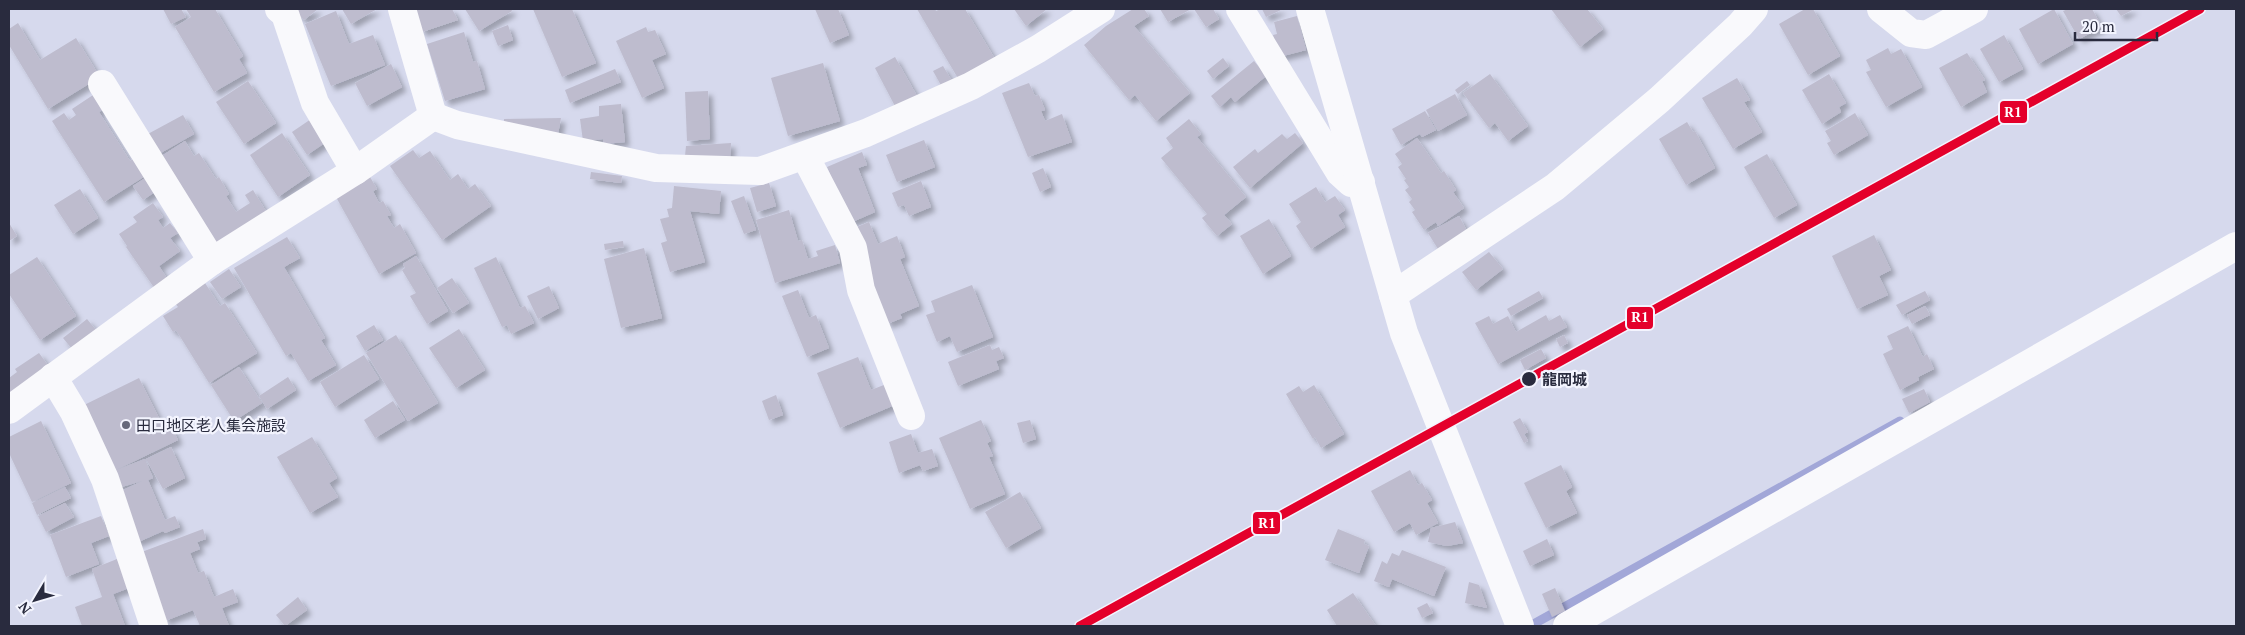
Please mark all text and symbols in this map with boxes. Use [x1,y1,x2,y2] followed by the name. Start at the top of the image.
[2075,10,2158,42] scale bar
[2082,16,2115,36] text: 20 m
[1999,100,2028,124] line badge: R1
[2004,102,2022,121] text: R1
[1626,306,1654,330] line badge: R1
[1631,307,1649,326] text: R1
[1542,369,1587,389] place label: 龍岡城
[1520,370,1538,388] marker: 龍岡城
[136,415,286,435] place label: 田口地区老人集会施設
[120,419,132,431] marker: 田口地区老人集会施設
[1252,511,1281,535] line badge: R1
[1258,513,1276,532] text: R1
[10,575,60,625] north arrow
[13,598,35,618] text: N

